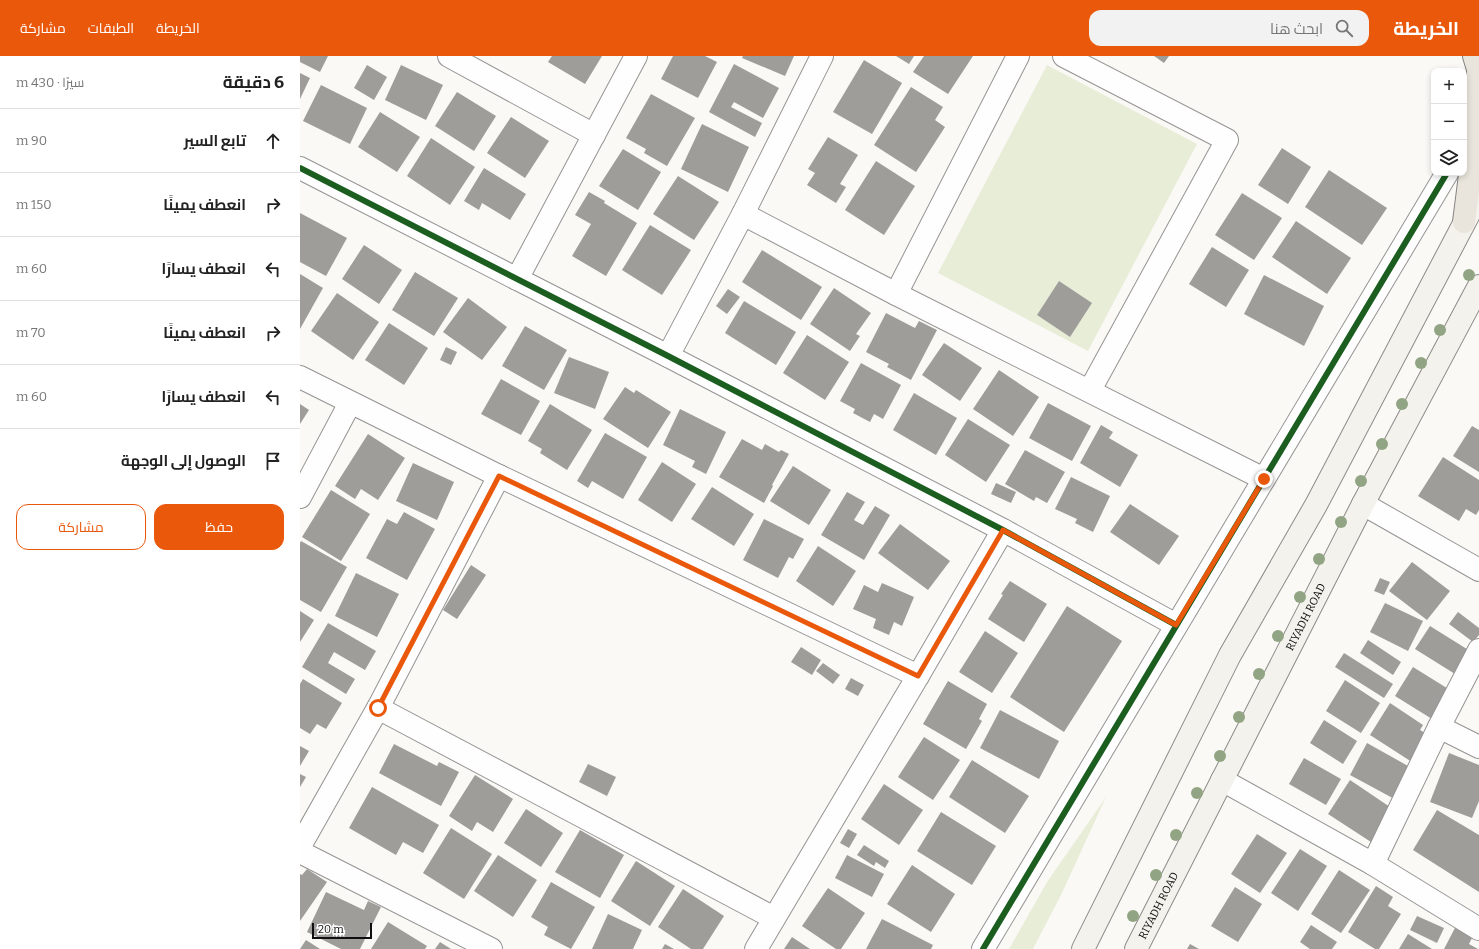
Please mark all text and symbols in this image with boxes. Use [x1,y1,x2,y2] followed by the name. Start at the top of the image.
[1089,10,1369,46] search box
[1333,17,1355,39] icon: search
[1393,17,1459,40] text: الخريطة
[20,20,66,37] text: مشاركة
[88,20,134,37] text: الطبقات
[156,20,200,37] text: الخريطة
[1270,20,1323,38] text: ابحث هنا
[1431,68,1467,176] map controls
[1431,68,1467,104] button: +
[223,72,284,93] text: 6 دقيقة
[16,75,84,90] text: سيرًا · 430 m
[1431,104,1467,140] button: −
[262,130,284,152] icon: ahead
[184,132,246,150] text: تابع السير
[16,133,47,148] text: 90 m
[1431,140,1467,176] button: layers
[262,194,284,216] icon: right
[163,196,246,214] text: انعطف يمينًا
[16,197,52,212] text: 150 m
[262,258,284,280] icon: left
[161,260,246,278] text: انعطف يسارًا
[16,261,47,276] text: 60 m
[262,322,284,344] icon: right
[163,324,246,342] text: انعطف يمينًا
[16,325,46,340] text: 70 m
[262,386,284,408] icon: left
[161,388,246,406] text: انعطف يسارًا
[16,389,47,404] text: 60 m
[262,450,284,472] icon: arrive
[121,452,246,470] text: الوصول إلى الوجهة
[1255,470,1273,488] route end
[16,504,146,550] button: مشاركة
[154,504,284,550] button: حفظ
[1283,581,1328,653] street label: RIYADH ROAD
[369,699,387,717] route start
[1136,869,1181,941] street label: RIYADH ROAD
[312,921,372,940] scale bar
[318,923,344,936] text: 20 m

